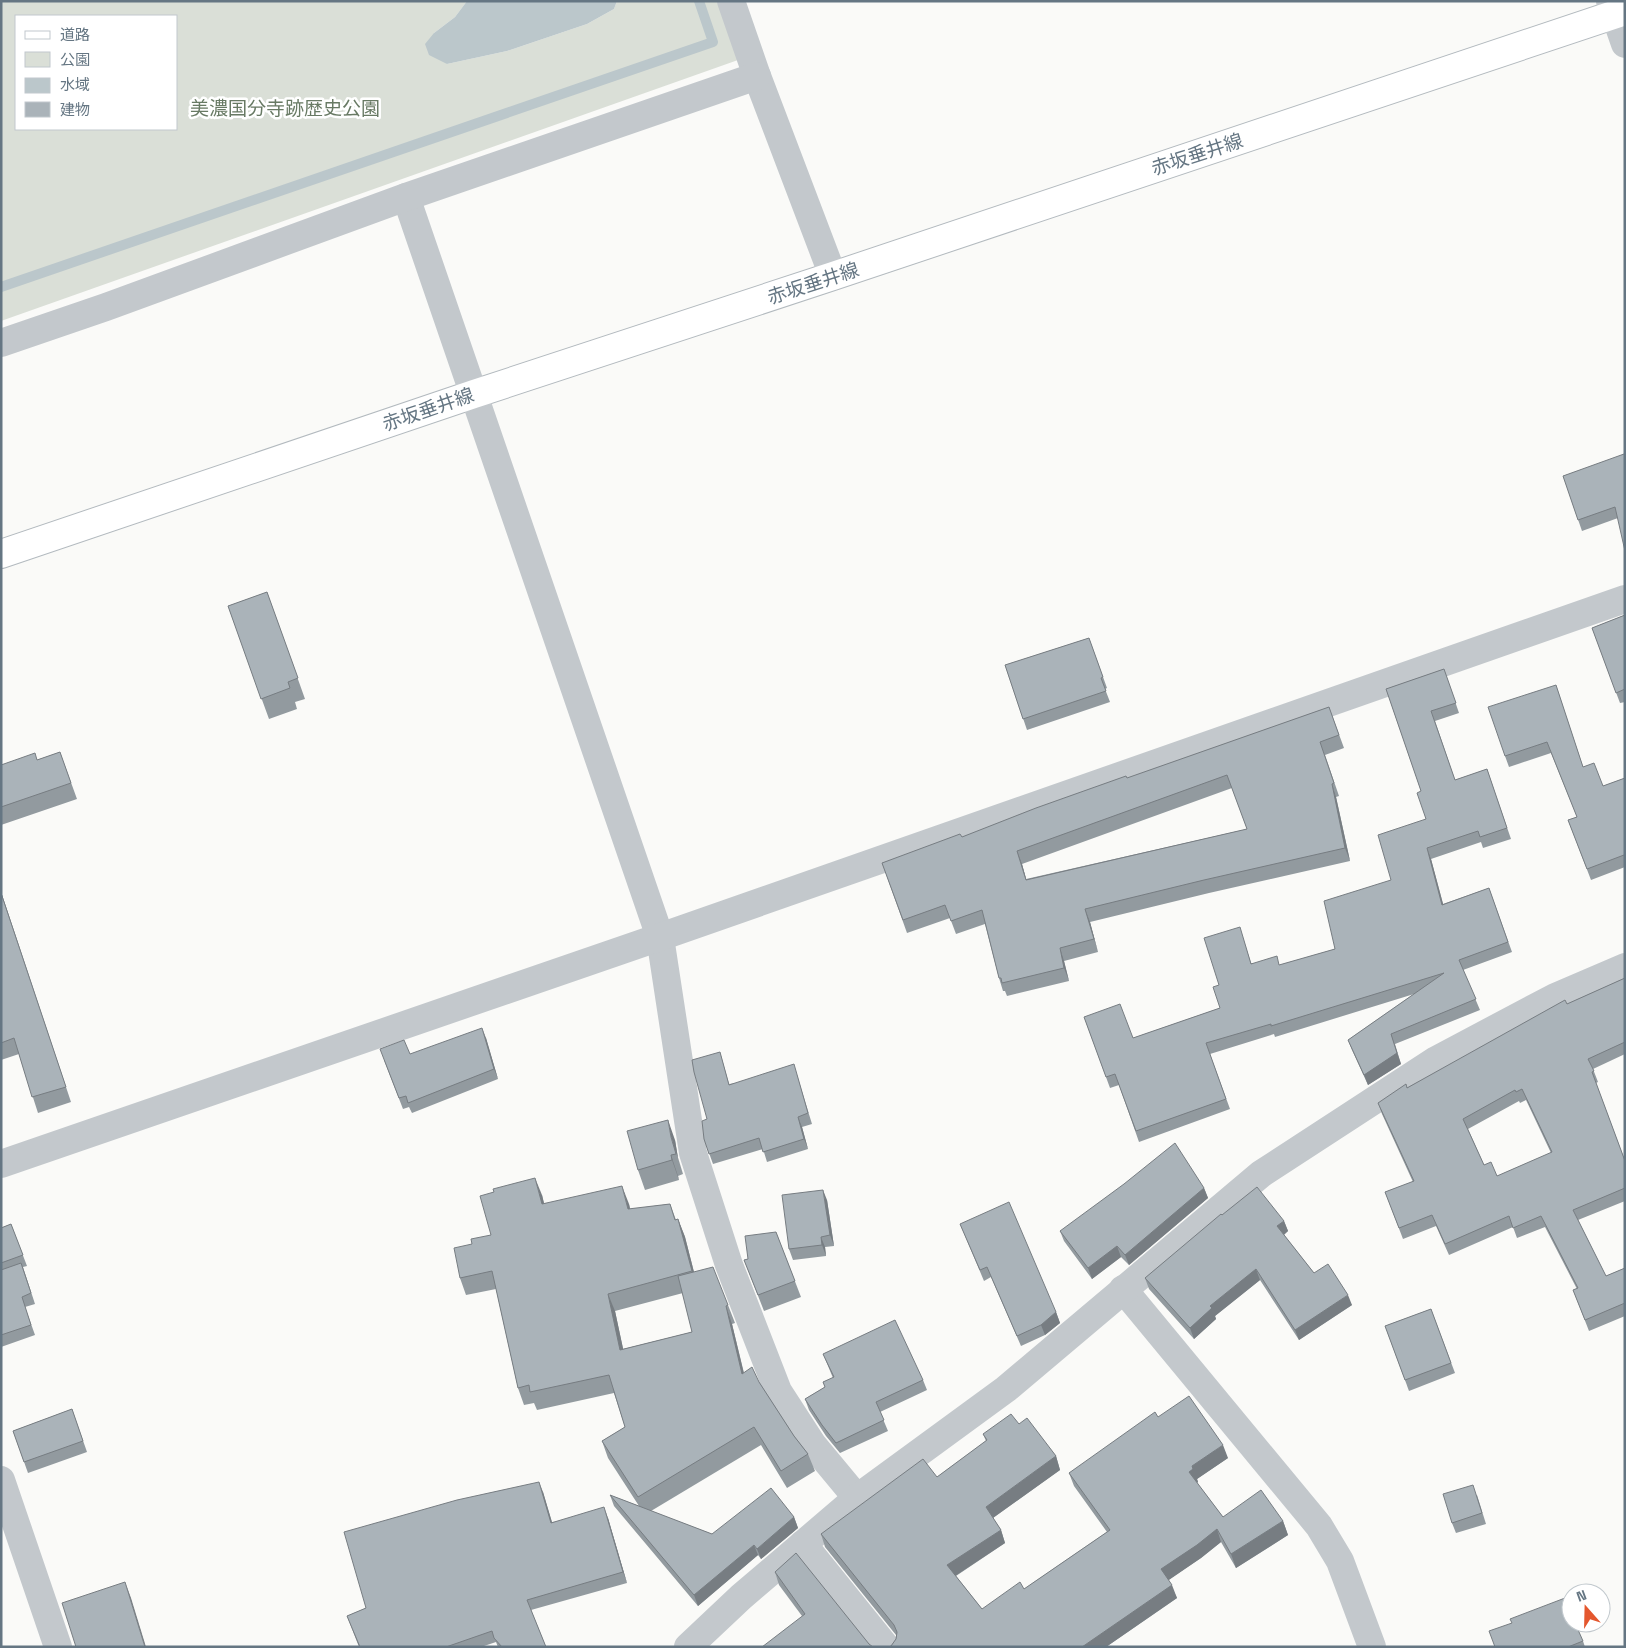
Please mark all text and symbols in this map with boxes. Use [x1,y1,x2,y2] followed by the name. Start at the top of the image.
[15,15,178,130] legend
[60,25,90,44] text: 道路
[60,50,90,69] text: 公園
[60,75,90,94] text: 水域
[190,96,380,121] park label: 美濃国分寺跡歴史公園
[60,100,90,119] text: 建物
[1148,128,1246,181] street label: 赤坂垂井線
[764,257,862,310] street label: 赤坂垂井線
[379,382,477,437] street label: 赤坂垂井線
[1561,1583,1611,1633] north arrow
[1574,1586,1589,1606] text: N

